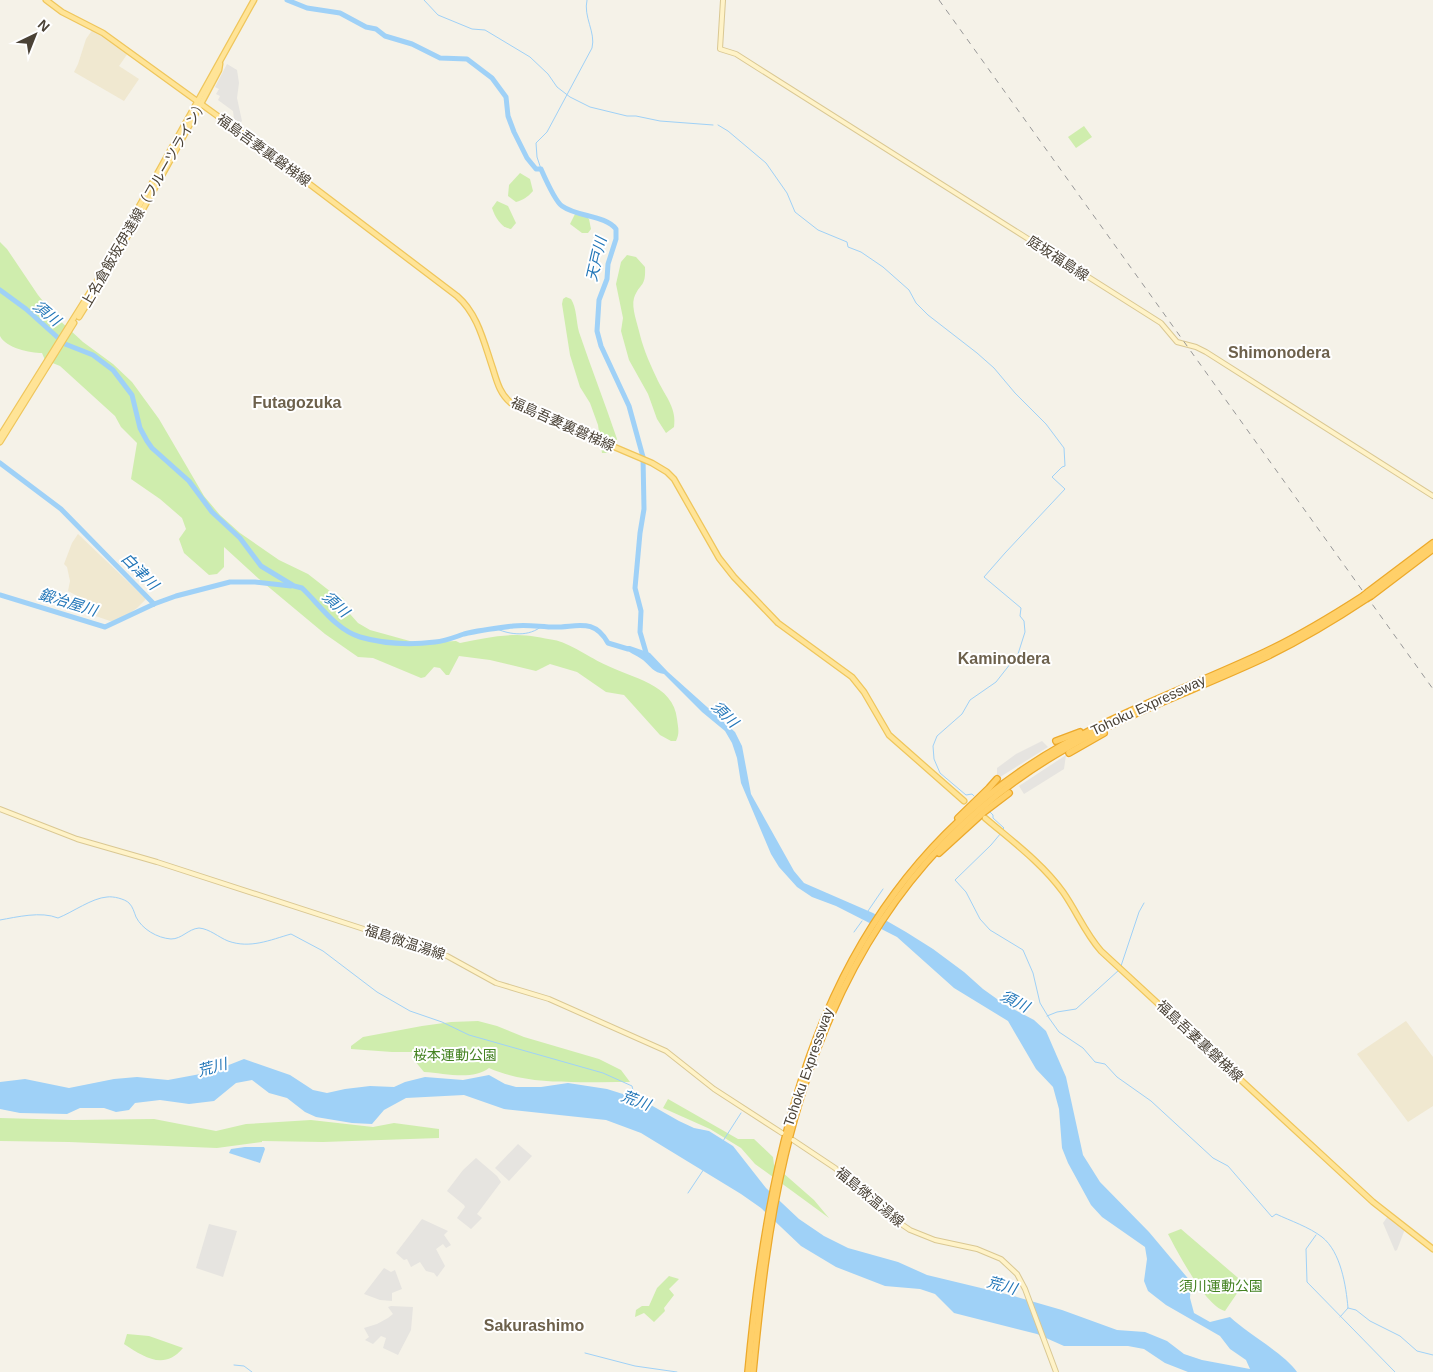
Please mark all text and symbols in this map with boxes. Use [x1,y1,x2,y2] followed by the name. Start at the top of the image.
[10,10,60,60] north arrow
[35,16,53,35] text: N
[78,96,210,310] street label: 上名倉飯坂伊達線（フルーツライン）
[214,111,314,189] street label: 福島吾妻裏磐梯線
[1024,232,1092,284] street label: 庭坂福島線
[583,233,610,283] water label: 天戸川
[30,297,66,330] water label: 須川
[1228,344,1330,361] district label: Shimonodera
[253,394,342,411] district label: Futagozuka
[509,394,617,454] street label: 福島吾妻裏磐梯線
[118,549,163,594] water label: 白津川
[37,585,101,619] water label: 鍛冶屋川
[319,588,354,622] water label: 須川
[958,650,1050,667] district label: Kaminodera
[1088,671,1208,739] street label: Tohoku Expressway
[708,697,743,732] water label: 須川
[363,921,447,963] street label: 福島微温湯線
[998,987,1034,1016] water label: 須川
[1154,997,1246,1085] street label: 福島吾妻裏磐梯線
[780,1006,836,1128] street label: Tohoku Expressway
[413,1047,497,1063] park label: 桜本運動公園
[195,1054,231,1079] water label: 荒川
[619,1087,655,1114] water label: 荒川
[833,1164,907,1230] street label: 福島微温湯線
[985,1273,1021,1298] water label: 荒川
[1179,1278,1263,1294] park label: 須川運動公園
[484,1317,584,1334] district label: Sakurashimo

